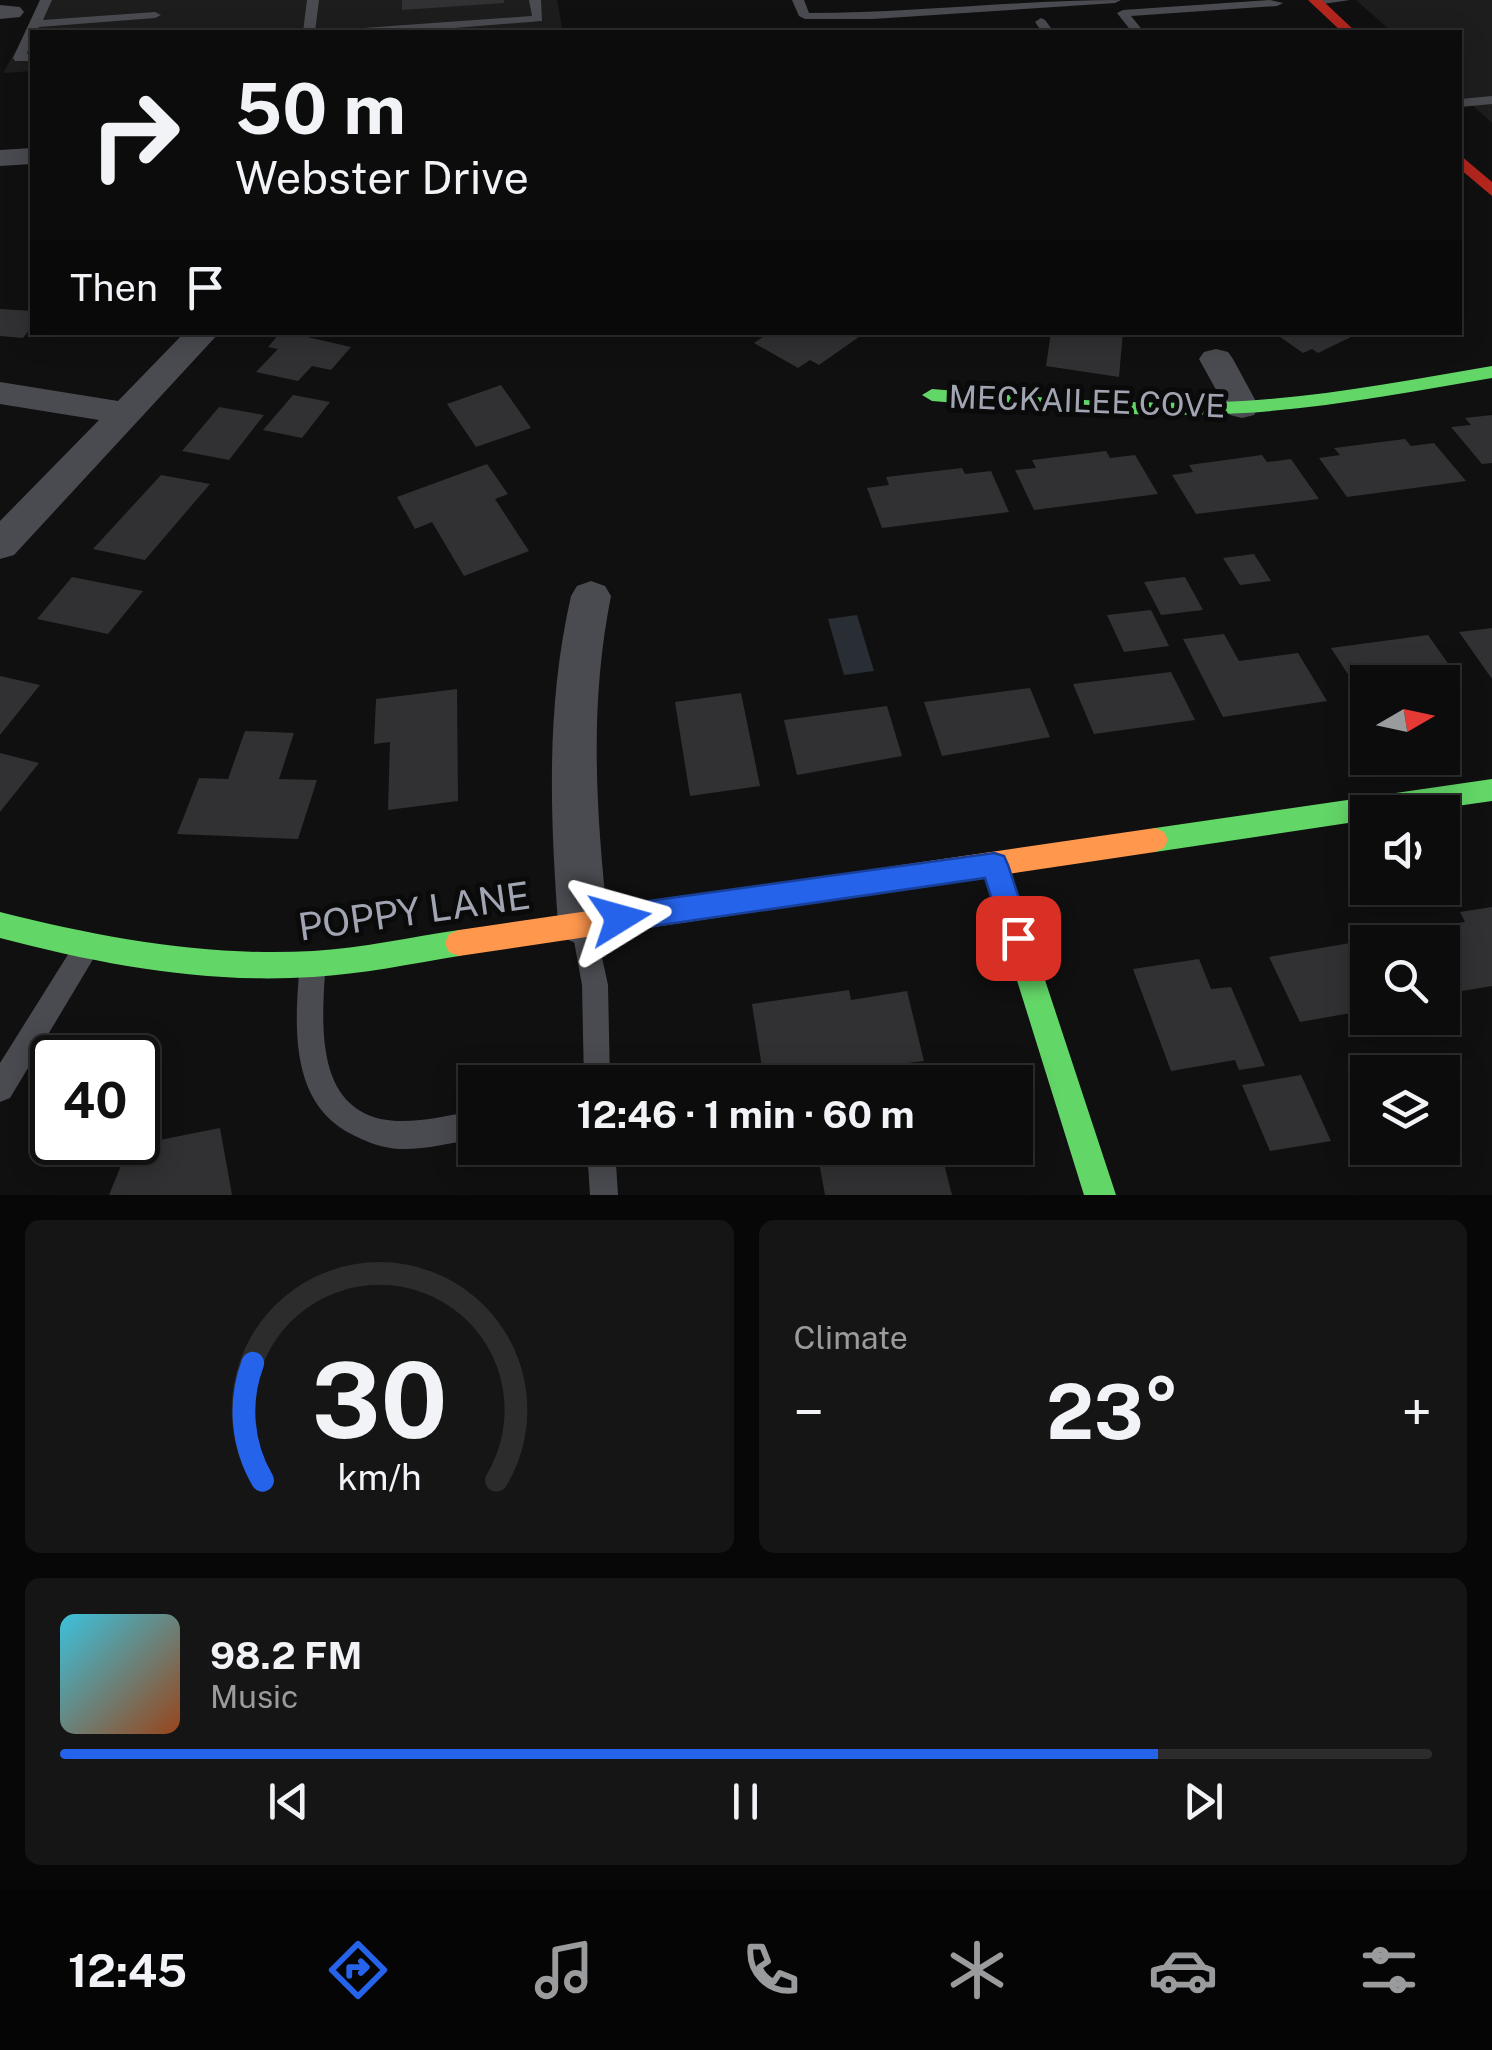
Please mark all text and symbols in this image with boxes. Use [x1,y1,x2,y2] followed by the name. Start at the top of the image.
[235,67,406,150] text: 50 m
[70,70,200,200] icon: right
[235,151,529,204] text: Webster Drive
[178,260,233,315] icon: arrive
[70,265,158,310] text: Then
[948,378,1226,424] street label: MECKAILEE COVE
[1350,665,1460,775] north arrow
[1350,665,1460,1165] map controls
[1350,795,1460,905] button: sound
[568,866,672,970] position arrow
[295,872,533,950] street label: POPPY LANE
[976,896,1061,981] pin
[991,911,1046,966] icon: arrive
[1350,925,1460,1035] button: search
[30,1035,160,1165] speed limit sign: 40
[1350,1055,1460,1165] button: layers
[577,1092,915,1137] text: 12:46 · 1 min · 60 m
[794,1319,908,1356] text: Climate
[311,1339,447,1461] text: 30
[1046,1368,1179,1456] text: 23°
[794,1380,824,1444] text: −
[1402,1380,1432,1444] text: +
[337,1456,421,1498] text: km/h
[210,1633,362,1678] text: 98.2 FM
[210,1678,298,1715] text: Music
[261,1774,316,1829] icon: previous
[718,1774,773,1829] icon: pause
[1176,1774,1231,1829] icon: next
[323,1935,393,2005] icon: directions
[529,1935,599,2005] icon: music
[736,1935,806,2005] icon: phone
[942,1935,1012,2005] icon: climate
[1148,1935,1218,2005] icon: car
[1354,1935,1424,2005] icon: filters
[68,1944,187,1997] text: 12:45

